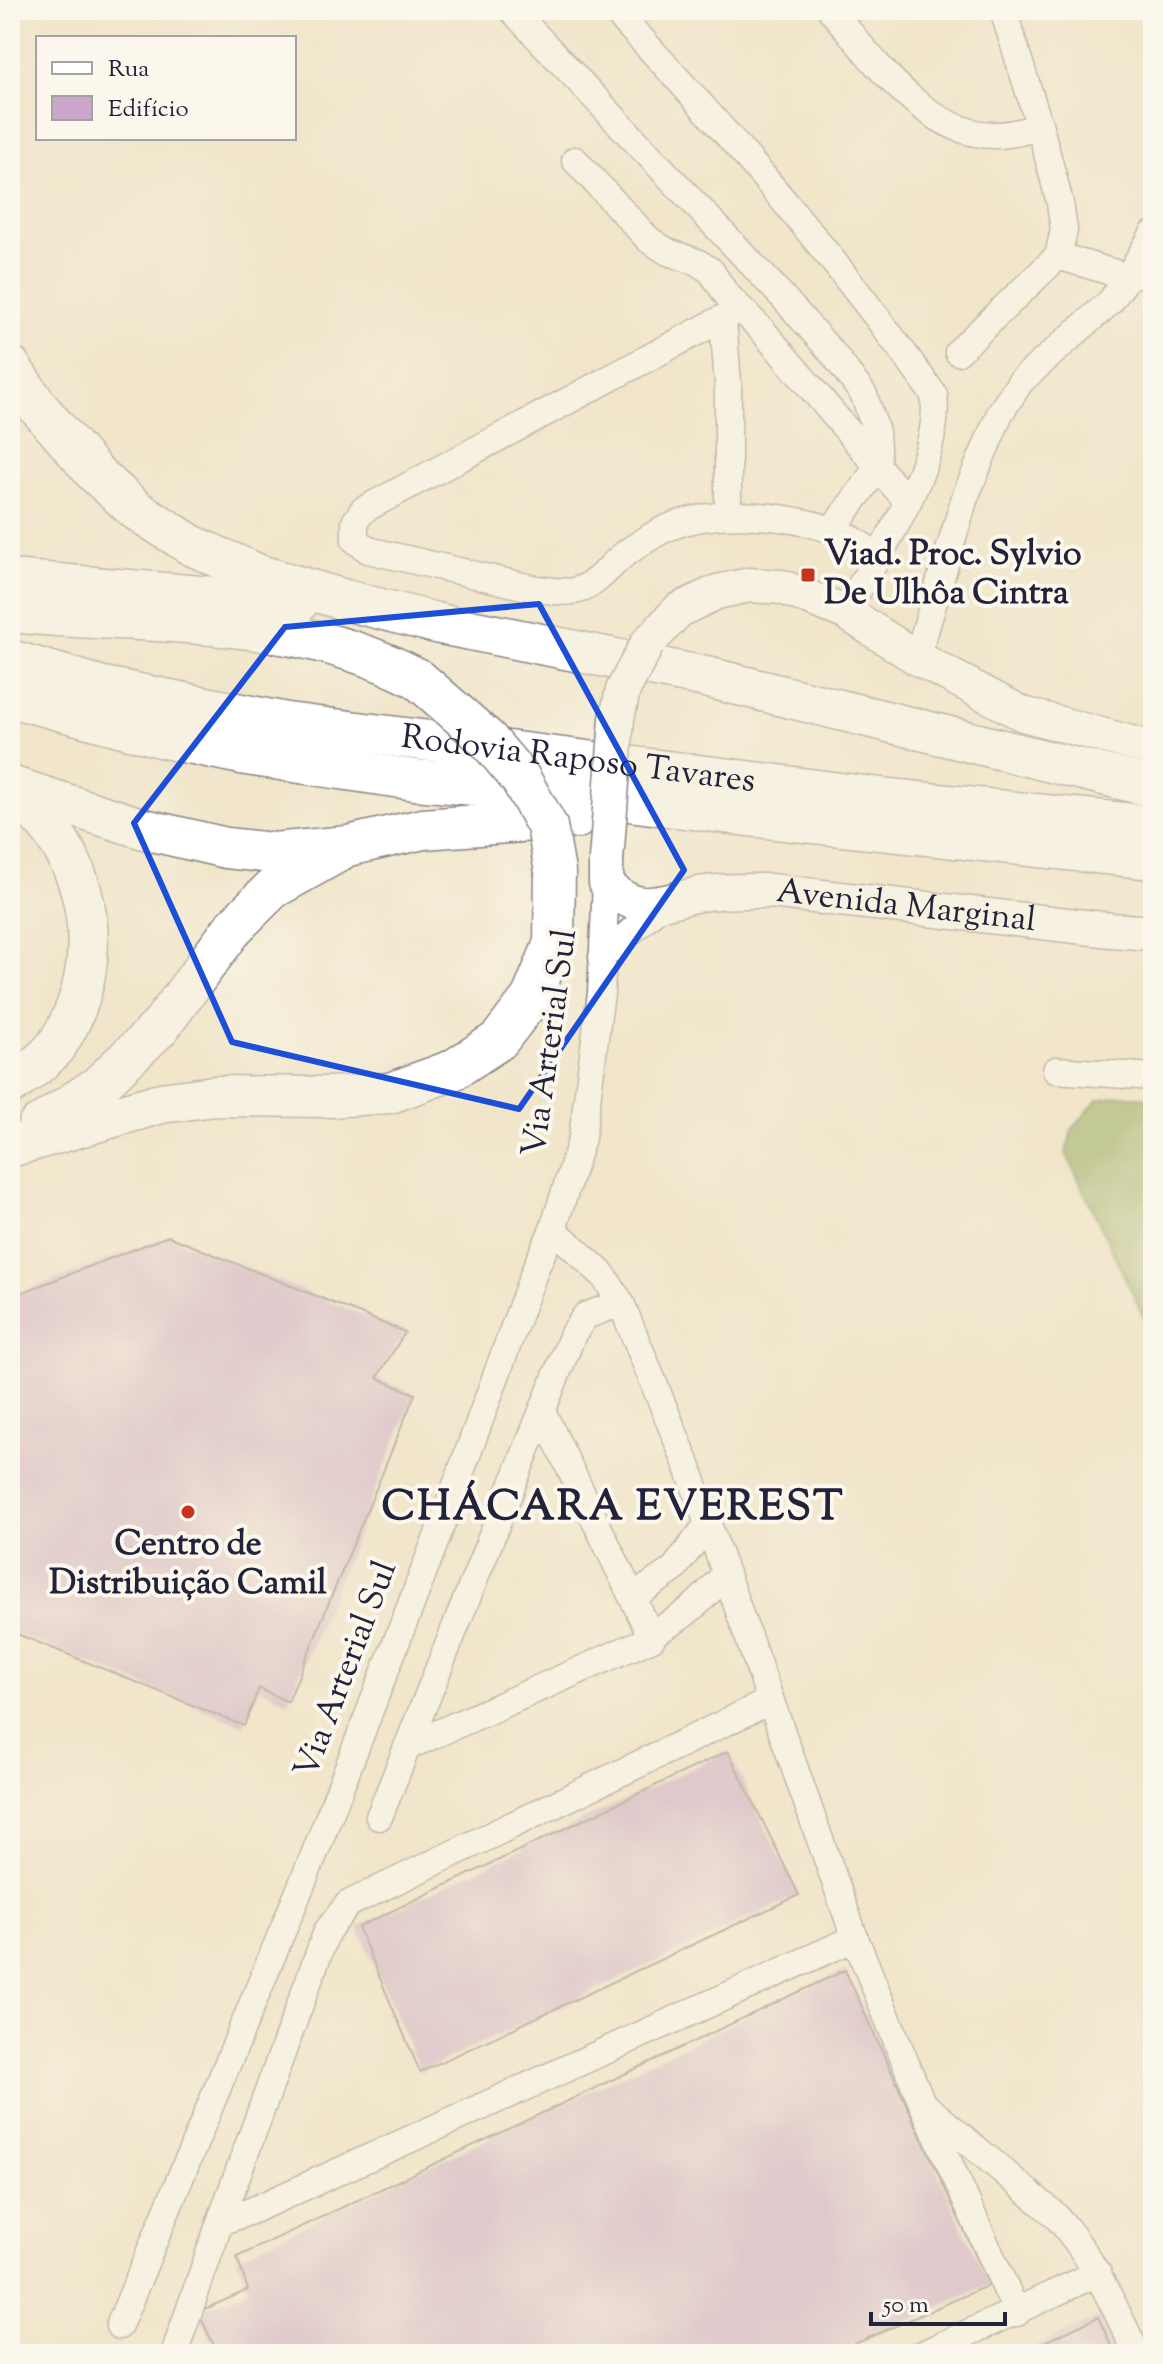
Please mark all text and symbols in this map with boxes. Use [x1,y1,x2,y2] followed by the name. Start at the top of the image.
[36,36,296,140] legend
[108,53,149,87] text: Rua
[108,93,189,127] text: Edifício
[824,531,1082,619] place label: Viad. Proc. Sylvio De Ulhôa Cintra
[799,566,817,584] marker: Viad. Proc. Sylvio De Ulhôa Cintra
[398,713,758,807] street label: Rodovia Raposo Tavares
[774,867,1039,946] street label: Avenida Marginal
[511,926,591,1160] street label: Via Arterial Sul
[381,1479,845,1539] district label: CHÁCARA EVEREST
[179,1503,197,1521] marker: Centro de Distribuição Camil
[49,1521,327,1609] place label: Centro de Distribuição Camil
[283,1554,411,1786] street label: Via Arterial Sul
[871,2276,1005,2326] scale bar
[881,2289,929,2323] text: 50 m

